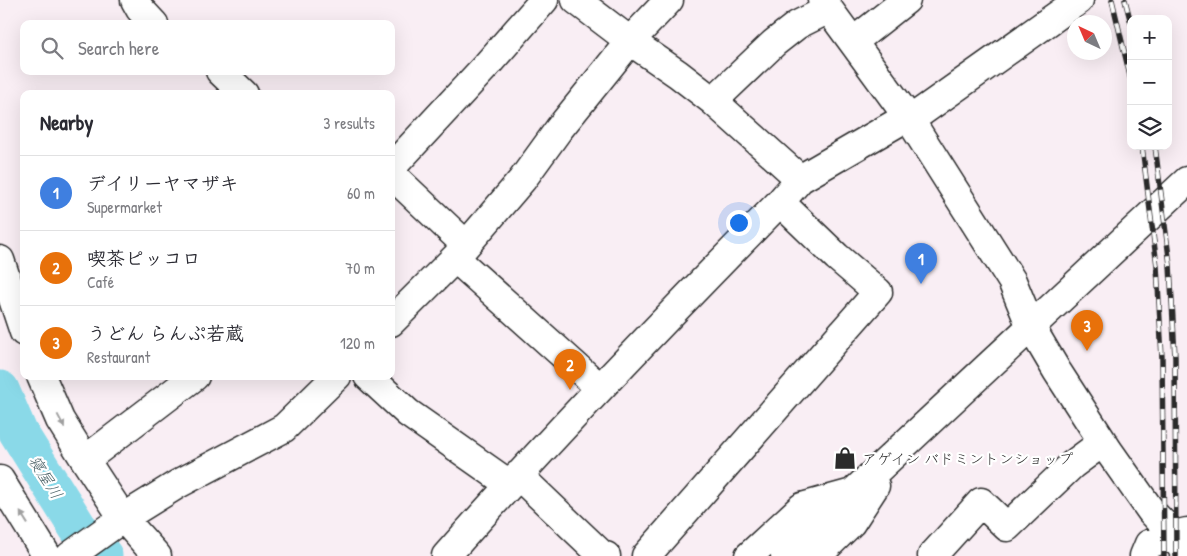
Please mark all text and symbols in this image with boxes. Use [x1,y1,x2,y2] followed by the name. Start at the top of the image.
[1067,15,1112,60] north arrow
[1127,15,1172,150] map controls
[1127,15,1172,60] button: +
[20,20,395,75] search box
[38,34,66,62] icon: search
[78,35,159,61] text: Search here
[1127,60,1172,105] button: −
[1127,105,1172,150] button: layers
[40,108,93,137] text: Nearby
[323,112,375,134] text: 3 results
[87,170,239,196] text: デイリーヤマザキ
[53,182,59,204] text: 1
[347,182,375,204] text: 60 m
[87,196,162,218] text: Supermarket
[726,210,752,236] your location
[905,243,937,284] pin: 1
[87,245,201,271] text: 喫茶ピッコロ
[52,257,60,279] text: 2
[345,257,375,279] text: 70 m
[87,271,114,293] text: Café
[1071,310,1103,351] pin: 3
[87,320,244,346] text: うどん らんぷ若蔵
[52,332,60,354] text: 3
[340,332,375,354] text: 120 m
[87,346,150,368] text: Restaurant
[554,349,586,390] pin: 2
[57,414,66,427] one-way arrow
[832,445,858,471] shop icon: アゲイン バドミントンショップ
[862,448,1073,469] place label: アゲイン バドミントンショップ
[24,451,68,503] water label: 寝屋川
[19,511,28,524] one-way arrow

